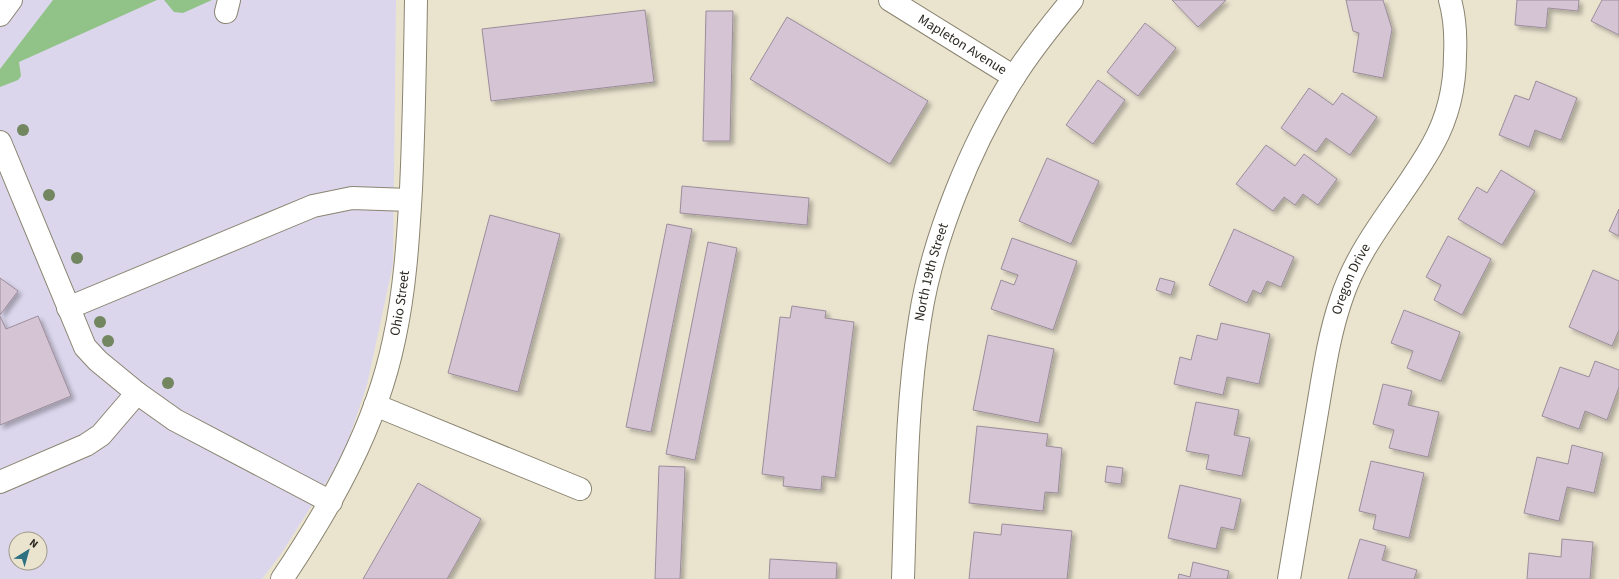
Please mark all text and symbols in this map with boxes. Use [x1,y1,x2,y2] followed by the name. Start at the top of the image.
[914,10,1011,80] street label: Mapleton Avenue
[910,220,954,323] street label: North 19th Street
[1327,240,1376,317] street label: Oregon Drive
[385,269,415,338] street label: Ohio Street
[8,531,48,571] north arrow
[26,535,41,552] text: N

